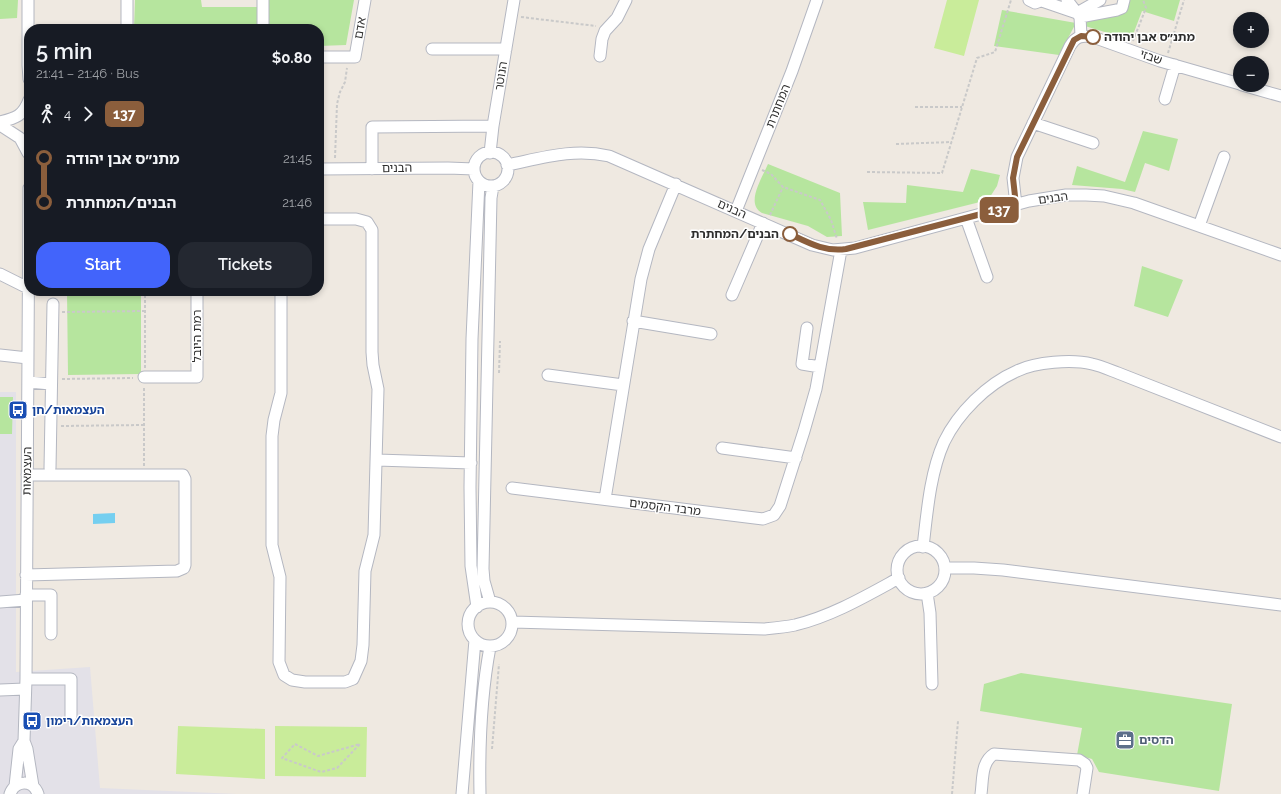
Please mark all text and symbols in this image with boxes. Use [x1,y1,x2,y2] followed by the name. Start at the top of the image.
[1233,12,1269,92] map controls
[1233,12,1269,48] button: +
[351,16,369,40] street label: אדם
[1085,29,1101,45] marker: מתנ״ס אבן יהודה
[1104,30,1195,44] place label: מתנ״ס אבן יהודה
[36,38,92,64] text: 5 min
[1138,47,1164,67] street label: שבזי
[272,49,312,67] text: $0.80
[1233,56,1269,92] button: −
[492,60,510,92] street label: הנוטר
[36,66,139,81] text: 21:41 – 21:46 · Bus
[763,82,793,130] street label: המחתרת
[36,103,58,125] icon: walk
[77,103,99,125] icon: forward
[113,106,136,122] text: 137
[64,107,71,122] text: 4
[66,150,180,168] text: מתנ״ס אבן יהודה
[283,151,312,166] text: 21:45
[382,161,412,175] street label: הבנים
[1037,189,1069,207] street label: הבנים
[66,194,176,212] text: הבנים/המחתרת
[282,195,312,210] text: 21:46
[715,196,749,222] street label: הבנים
[976,197,1022,223] line badge: 137
[988,202,1010,218] text: 137
[782,226,798,242] marker: הבנים/המחתרת
[691,227,779,241] place label: הבנים/המחתרת
[36,242,170,288] button: Start
[178,242,312,288] button: Tickets
[190,309,204,363] street label: רמת היובל
[7,399,29,421] bus stop icon: העצמאות/חן
[32,403,105,417] place label: העצמאות/חן
[20,447,34,495] street label: העצמאות
[628,496,702,518] street label: מרבד הקסמים
[21,710,43,732] bus stop icon: העצמאות/רימון
[46,714,133,728] place label: העצמאות/רימון
[1114,729,1136,751] office icon: הדסים
[1139,733,1174,747] place label: הדסים

